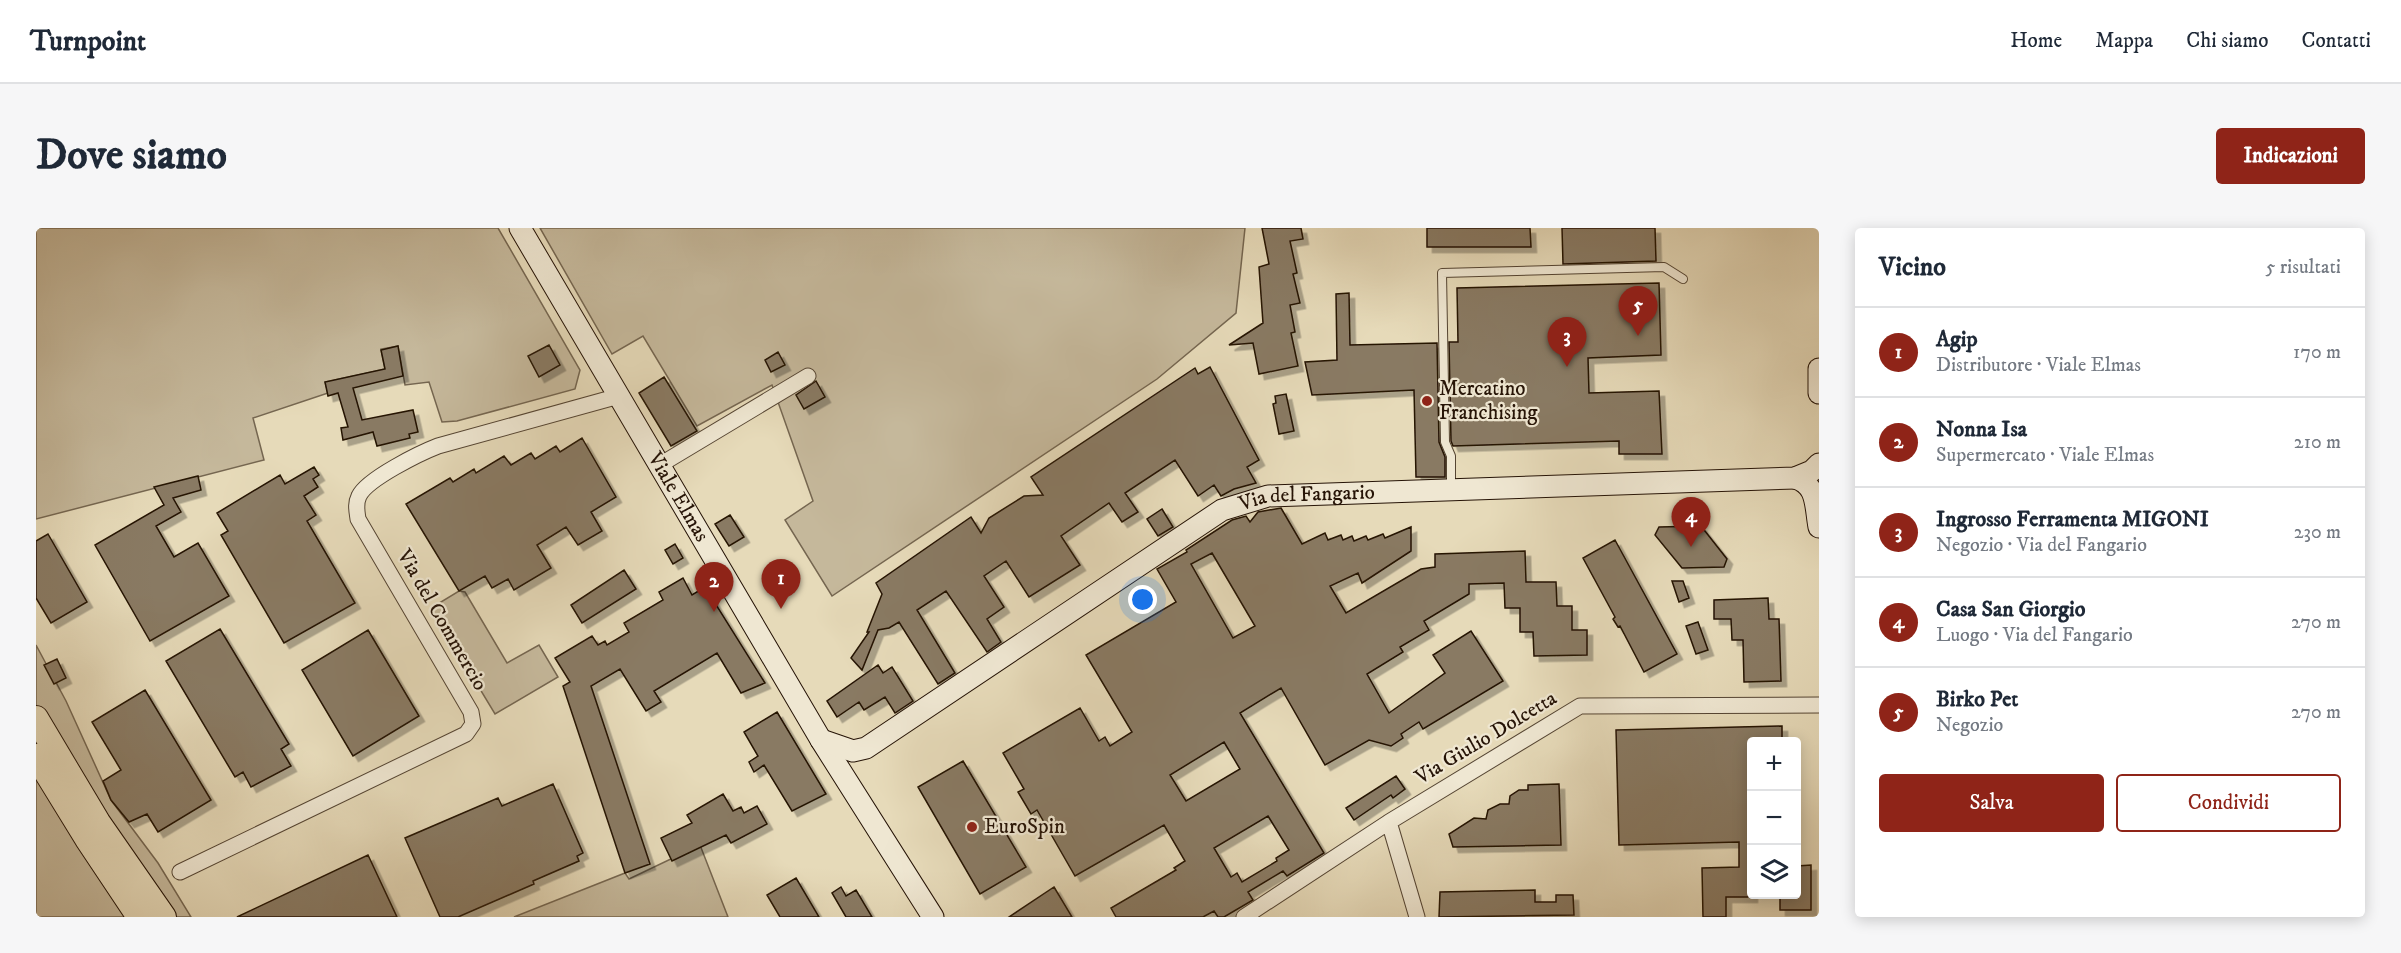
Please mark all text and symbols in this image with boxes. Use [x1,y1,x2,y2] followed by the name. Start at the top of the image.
[30,24,146,59] text: Turnpoint
[2010,28,2062,54] text: Home
[2095,28,2153,54] text: Mappa
[2186,28,2268,54] text: Chi siamo
[2301,28,2371,54] text: Contatti
[2216,128,2365,184] button: Indicazioni
[36,130,227,182] text: Dove siamo
[1879,251,1946,284] text: Vicino
[2265,255,2341,280] text: 5 risultati
[1618,286,1658,336] pin: 5
[1548,318,1586,367] pin: 3
[1936,326,1977,353] text: Agip
[1895,340,1902,365] text: 1
[2293,340,2341,365] text: 170 m
[1936,353,2141,378] text: Distributore · Viale Elmas
[1439,376,1538,426] place label: Mercatino Franchising
[1420,394,1434,408] marker: Mercatino Franchising
[1936,416,2027,443] text: Nonna Isa
[1894,430,1903,455] text: 2
[2294,430,2341,455] text: 210 m
[1936,443,2154,468] text: Supermercato · Viale Elmas
[641,446,715,547] street label: Viale Elmas
[1235,479,1375,517] street label: Via del Fangario
[1672,498,1710,547] pin: 4
[1936,506,2209,533] text: Ingrosso Ferramenta MIGONI
[1895,520,1902,545] text: 3
[2294,520,2341,545] text: 230 m
[1936,533,2147,558] text: Negozio · Via del Fangario
[391,544,493,695] street label: Via del Commercio
[762,560,800,609] pin: 1
[694,562,734,612] pin: 2
[1128,585,1157,614] your location
[1936,596,2085,623] text: Casa San Giorgio
[1893,610,1904,635] text: 4
[2291,610,2341,635] text: 270 m
[1936,623,2133,648] text: Luogo · Via del Fangario
[1410,685,1562,791] street label: Via Giulio Dolcetta
[1936,686,2018,713] text: Birko Pet
[1894,700,1903,725] text: 5
[2291,700,2341,725] text: 270 m
[1936,713,2003,738] text: Negozio
[1747,737,1801,899] map controls
[1747,737,1801,791] button: +
[1879,774,2104,832] button: Salva
[2116,774,2341,832] button: Condividi
[1747,791,1801,845] button: −
[984,814,1065,840] place label: EuroSpin
[965,820,979,834] marker: EuroSpin
[1747,845,1801,899] button: layers

